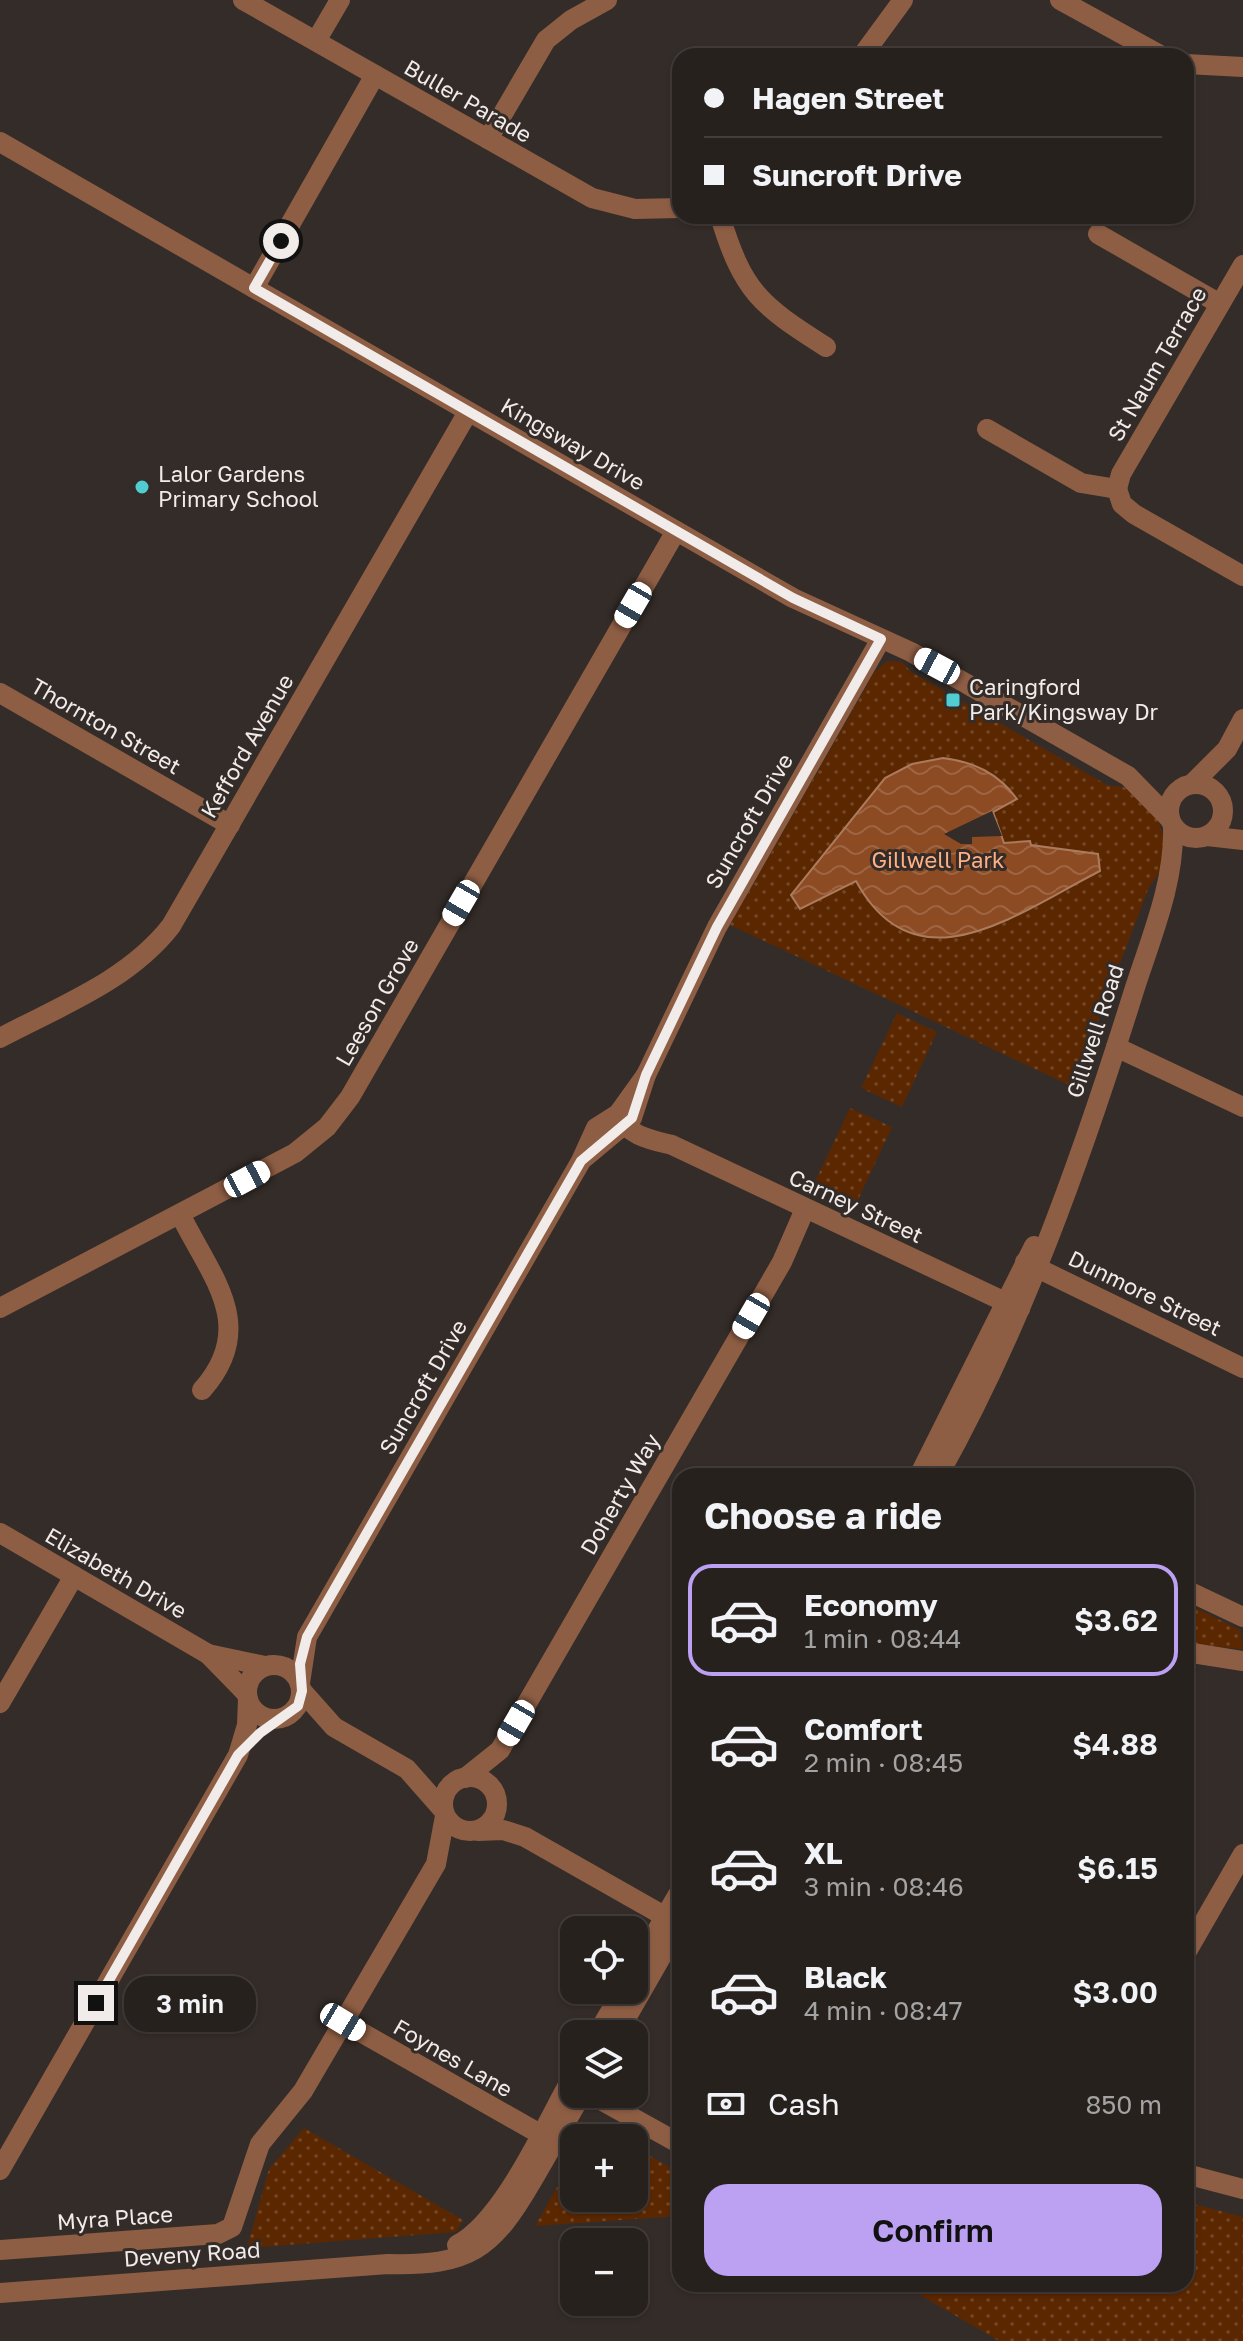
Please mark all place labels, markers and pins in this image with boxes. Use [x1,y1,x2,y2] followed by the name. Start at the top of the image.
[158,460,319,512] place label: Lalor Gardens Primary School
[133,478,151,496] marker: Lalor Gardens Primary School
[969,673,1159,725] place label: Caringford Park/Kingsway Dr
[944,691,962,709] marker: Caringford Park/Kingsway Dr

